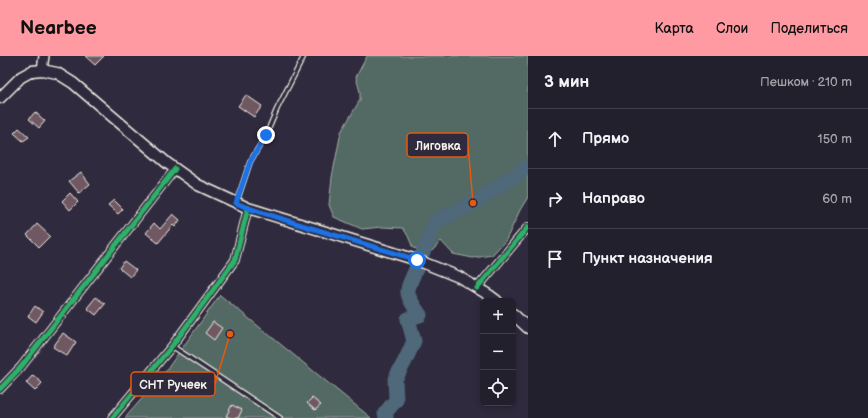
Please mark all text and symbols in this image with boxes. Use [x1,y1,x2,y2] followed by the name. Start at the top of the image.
[20,17,97,40] text: Nearbee
[654,20,694,37] text: Карта
[716,20,748,37] text: Слои
[770,20,848,37] text: Поделиться
[544,72,589,92] text: 3 мин
[760,74,852,90] text: Пешком · 210 m
[257,126,275,144] route end
[544,128,566,150] icon: ahead
[582,129,629,148] text: Прямо
[818,131,852,147] text: 150 m
[407,133,468,157] callout: Лиговка
[414,139,462,154] text: Лиговка
[544,188,566,210] icon: right
[582,189,645,208] text: Направо
[822,191,852,207] text: 60 m
[544,248,566,270] icon: arrive
[582,249,713,268] text: Пункт назначения
[408,251,426,269] route start
[480,298,516,406] map controls
[480,298,516,334] button: +
[480,334,516,370] button: −
[480,370,516,406] button: locate
[131,372,215,396] callout: СНТ Ручеек
[139,378,207,393] text: СНТ Ручеек

